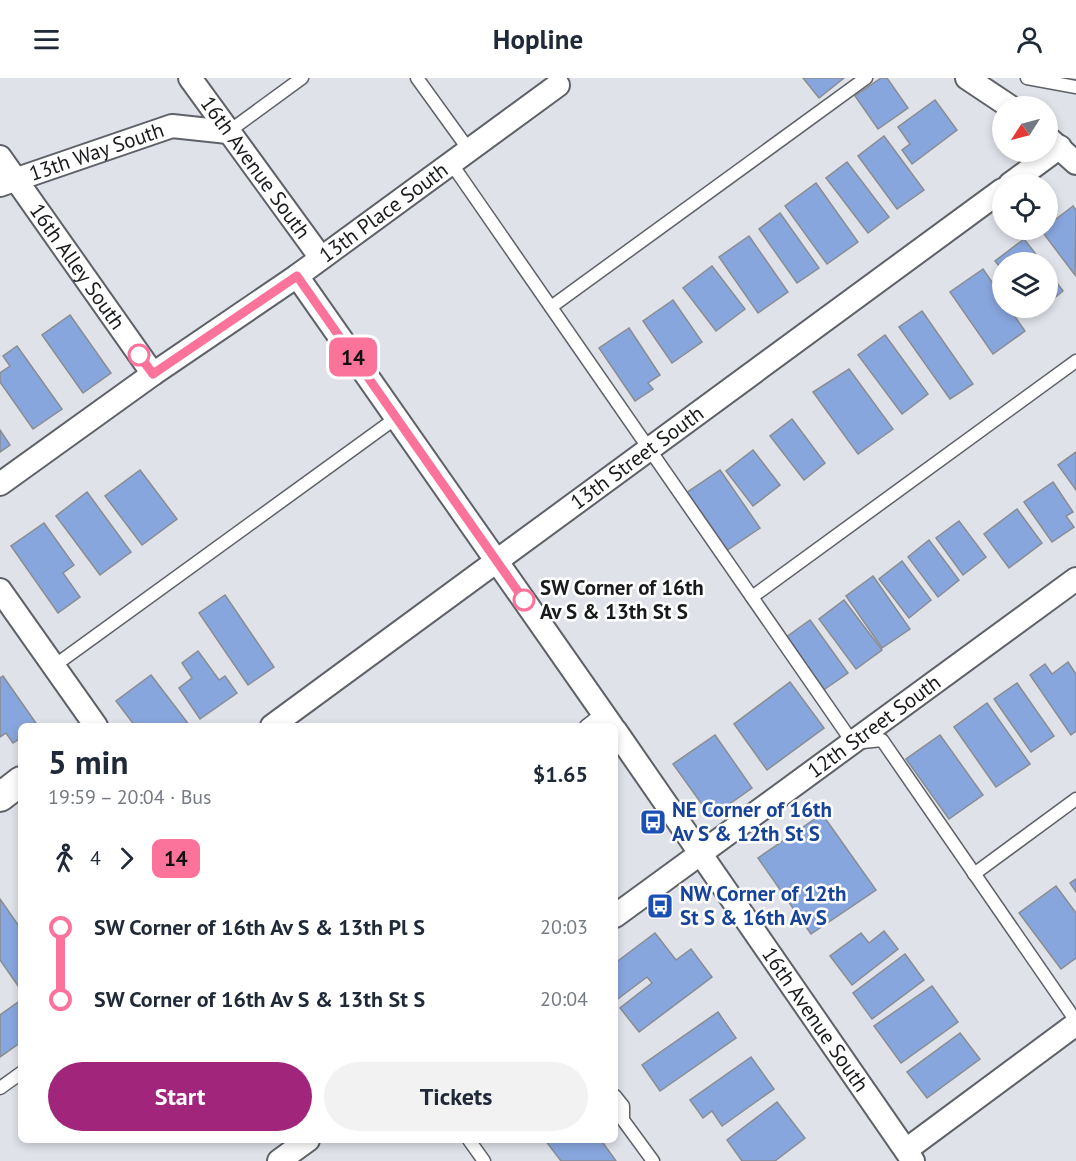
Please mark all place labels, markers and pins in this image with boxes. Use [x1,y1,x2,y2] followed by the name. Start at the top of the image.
[128,344,150,366] unlabelled marker
[540,574,704,625] place label: SW Corner of 16th Av S & 13th St S
[513,589,535,611] marker: SW Corner of 16th Av S & 13th St S
[672,796,832,847] place label: NE Corner of 16th Av S & 12th St S
[638,807,668,837] bus stop icon: NE Corner of 16th Av S & 12th St S
[680,880,846,931] place label: NW Corner of 12th St S & 16th Av S
[645,891,675,921] bus stop icon: NW Corner of 12th St S & 16th Av S

